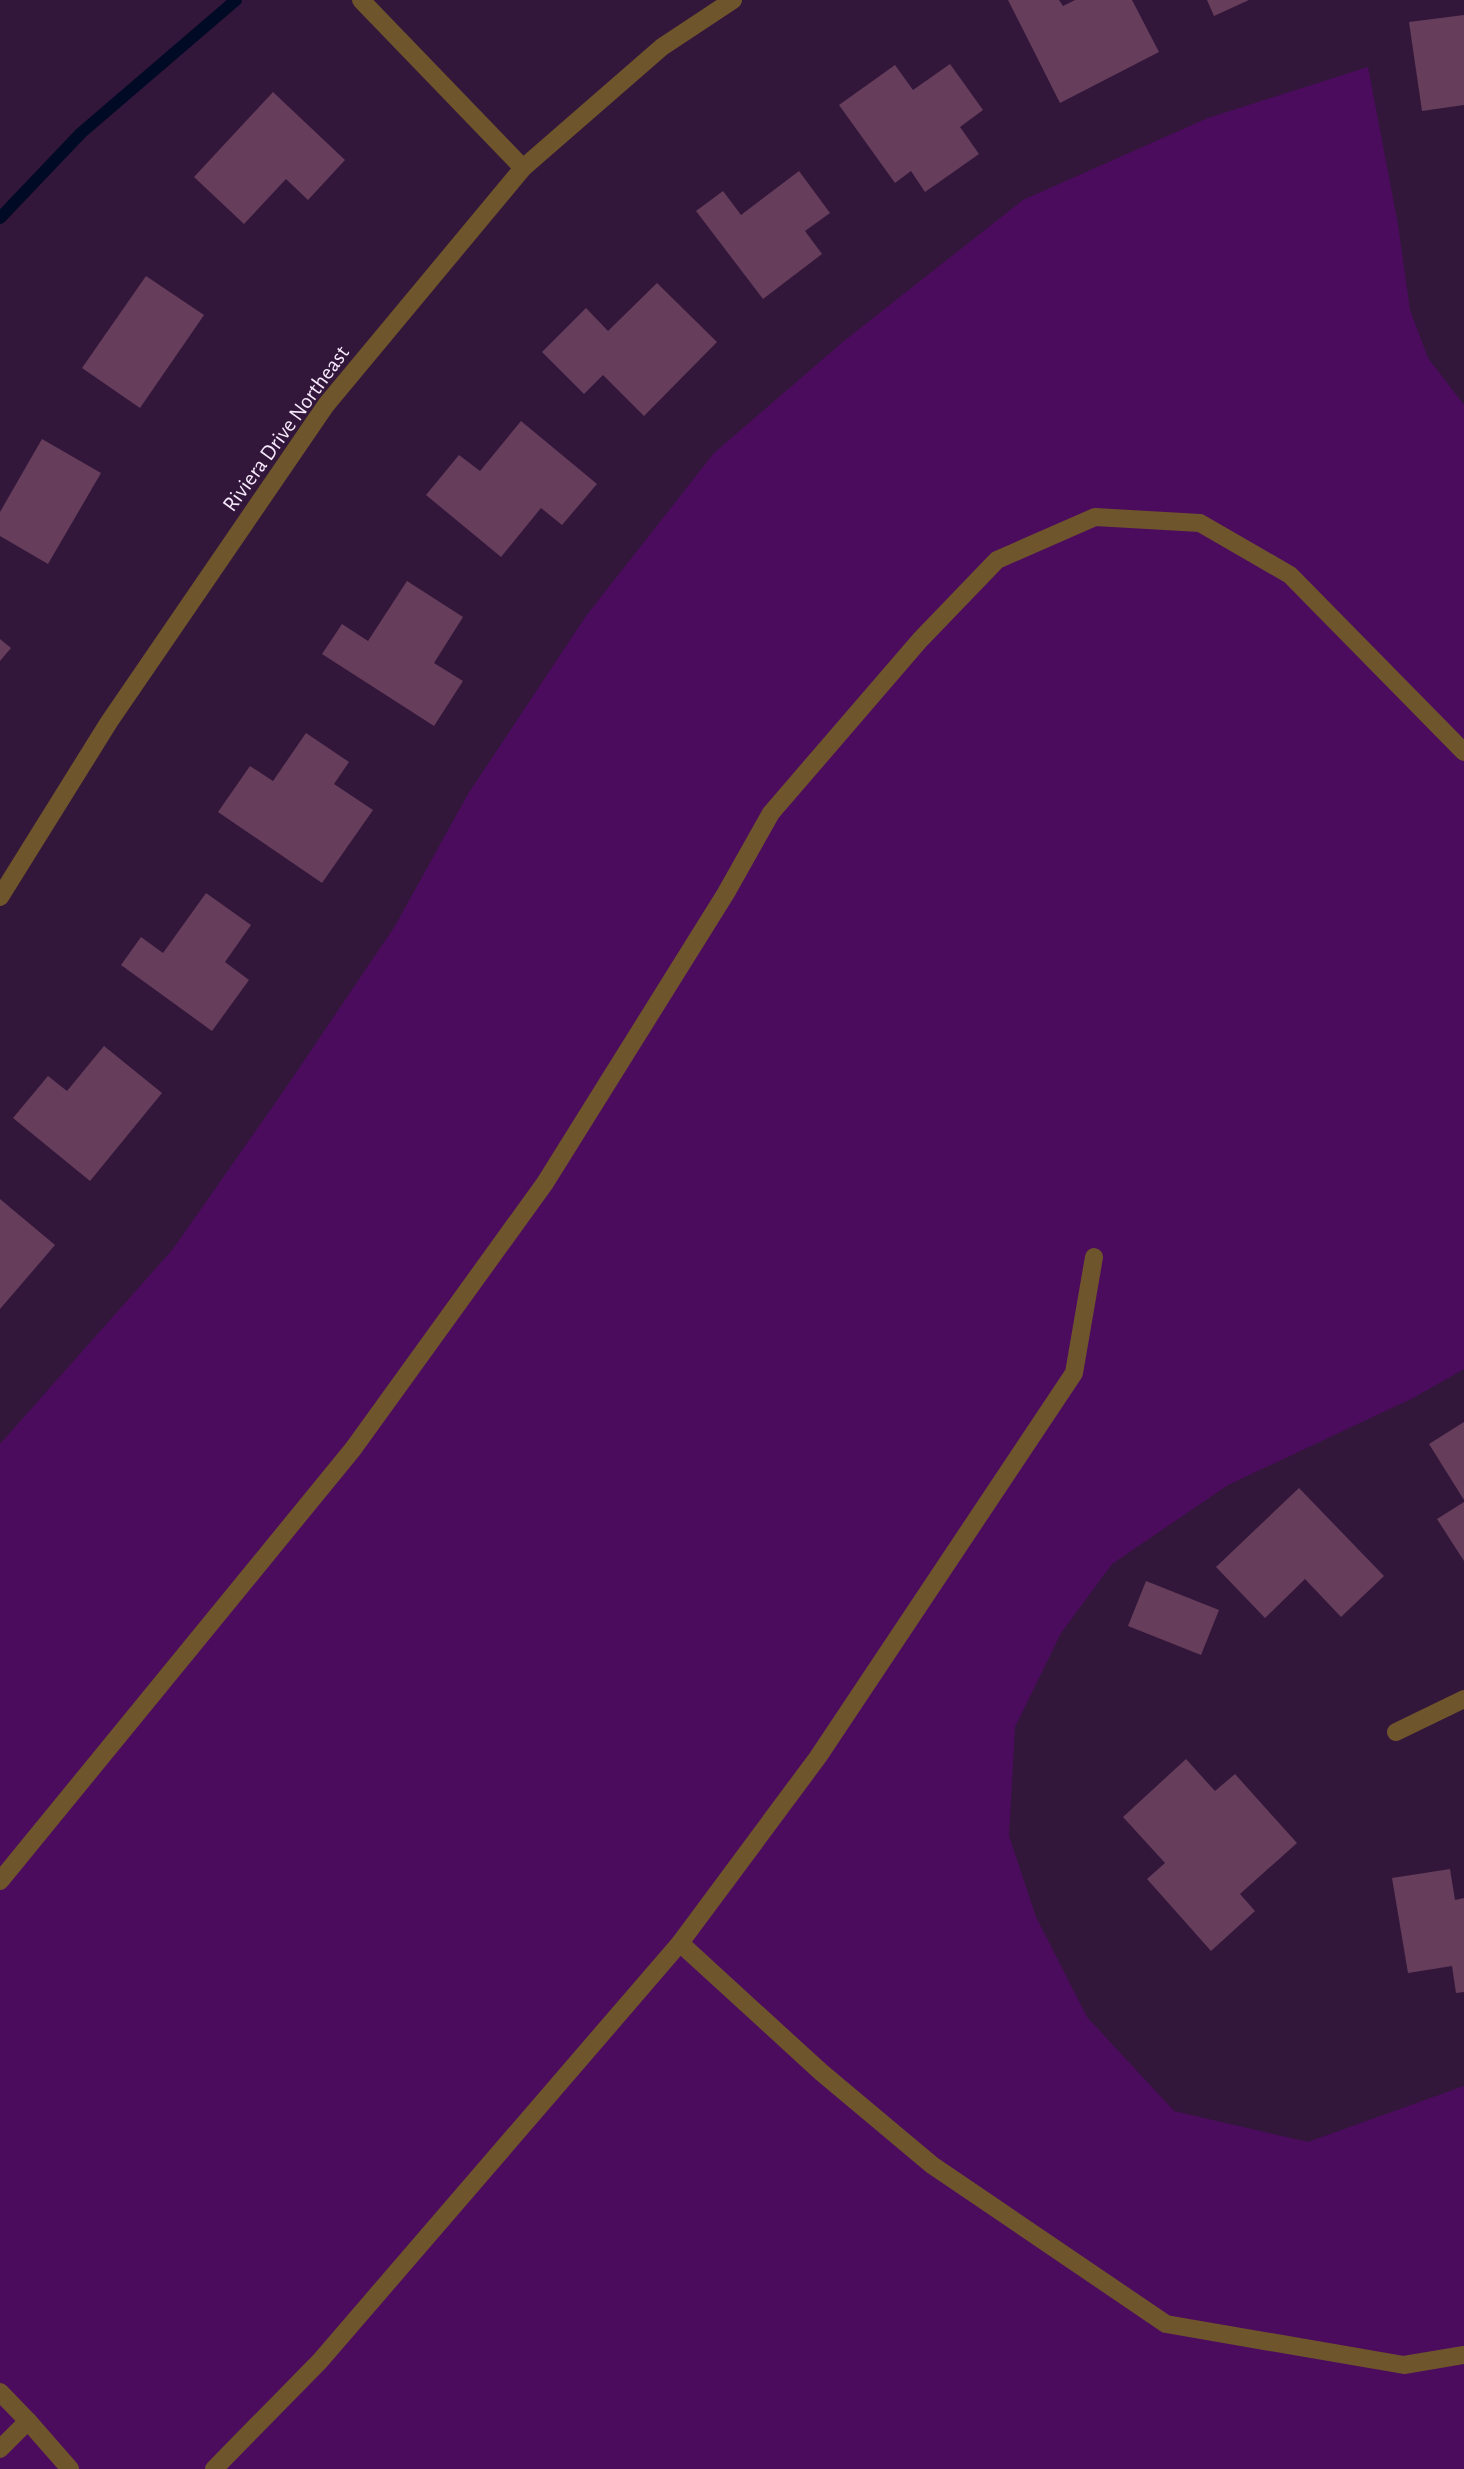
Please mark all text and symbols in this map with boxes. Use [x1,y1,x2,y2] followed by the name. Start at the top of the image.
[219,342,353,515] street label: Riviera Drive Northeast

